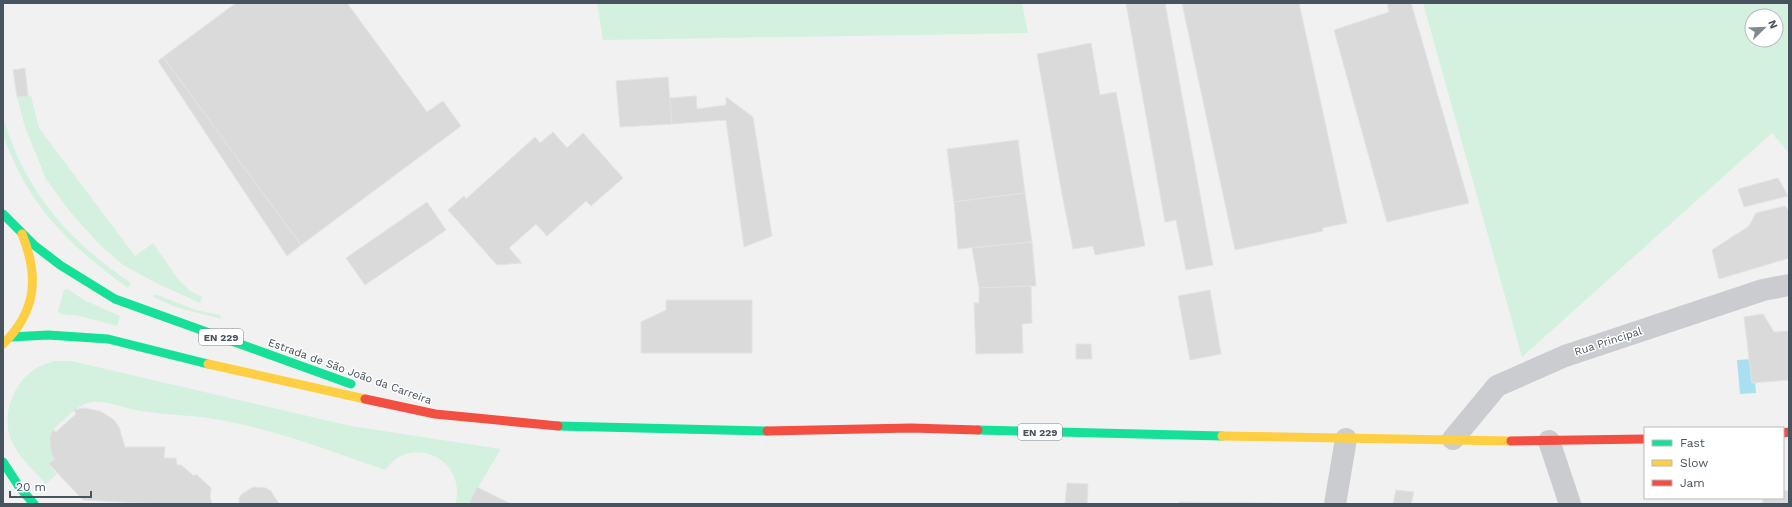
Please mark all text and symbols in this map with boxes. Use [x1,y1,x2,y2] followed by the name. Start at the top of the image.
[1744,8,1784,48] north arrow
[1765,18,1780,31] text: N
[1573,324,1644,359] street label: Rua Principal
[199,329,243,345] road number: EN 229
[266,336,433,407] street label: Estrada de São João da Carreira
[1018,424,1062,440] road number: EN 229
[1644,427,1784,499] legend
[1680,436,1705,450] text: Fast
[1680,456,1708,470] text: Slow
[10,473,91,499] scale bar
[1680,476,1705,490] text: Jam
[16,480,46,494] text: 20 m

